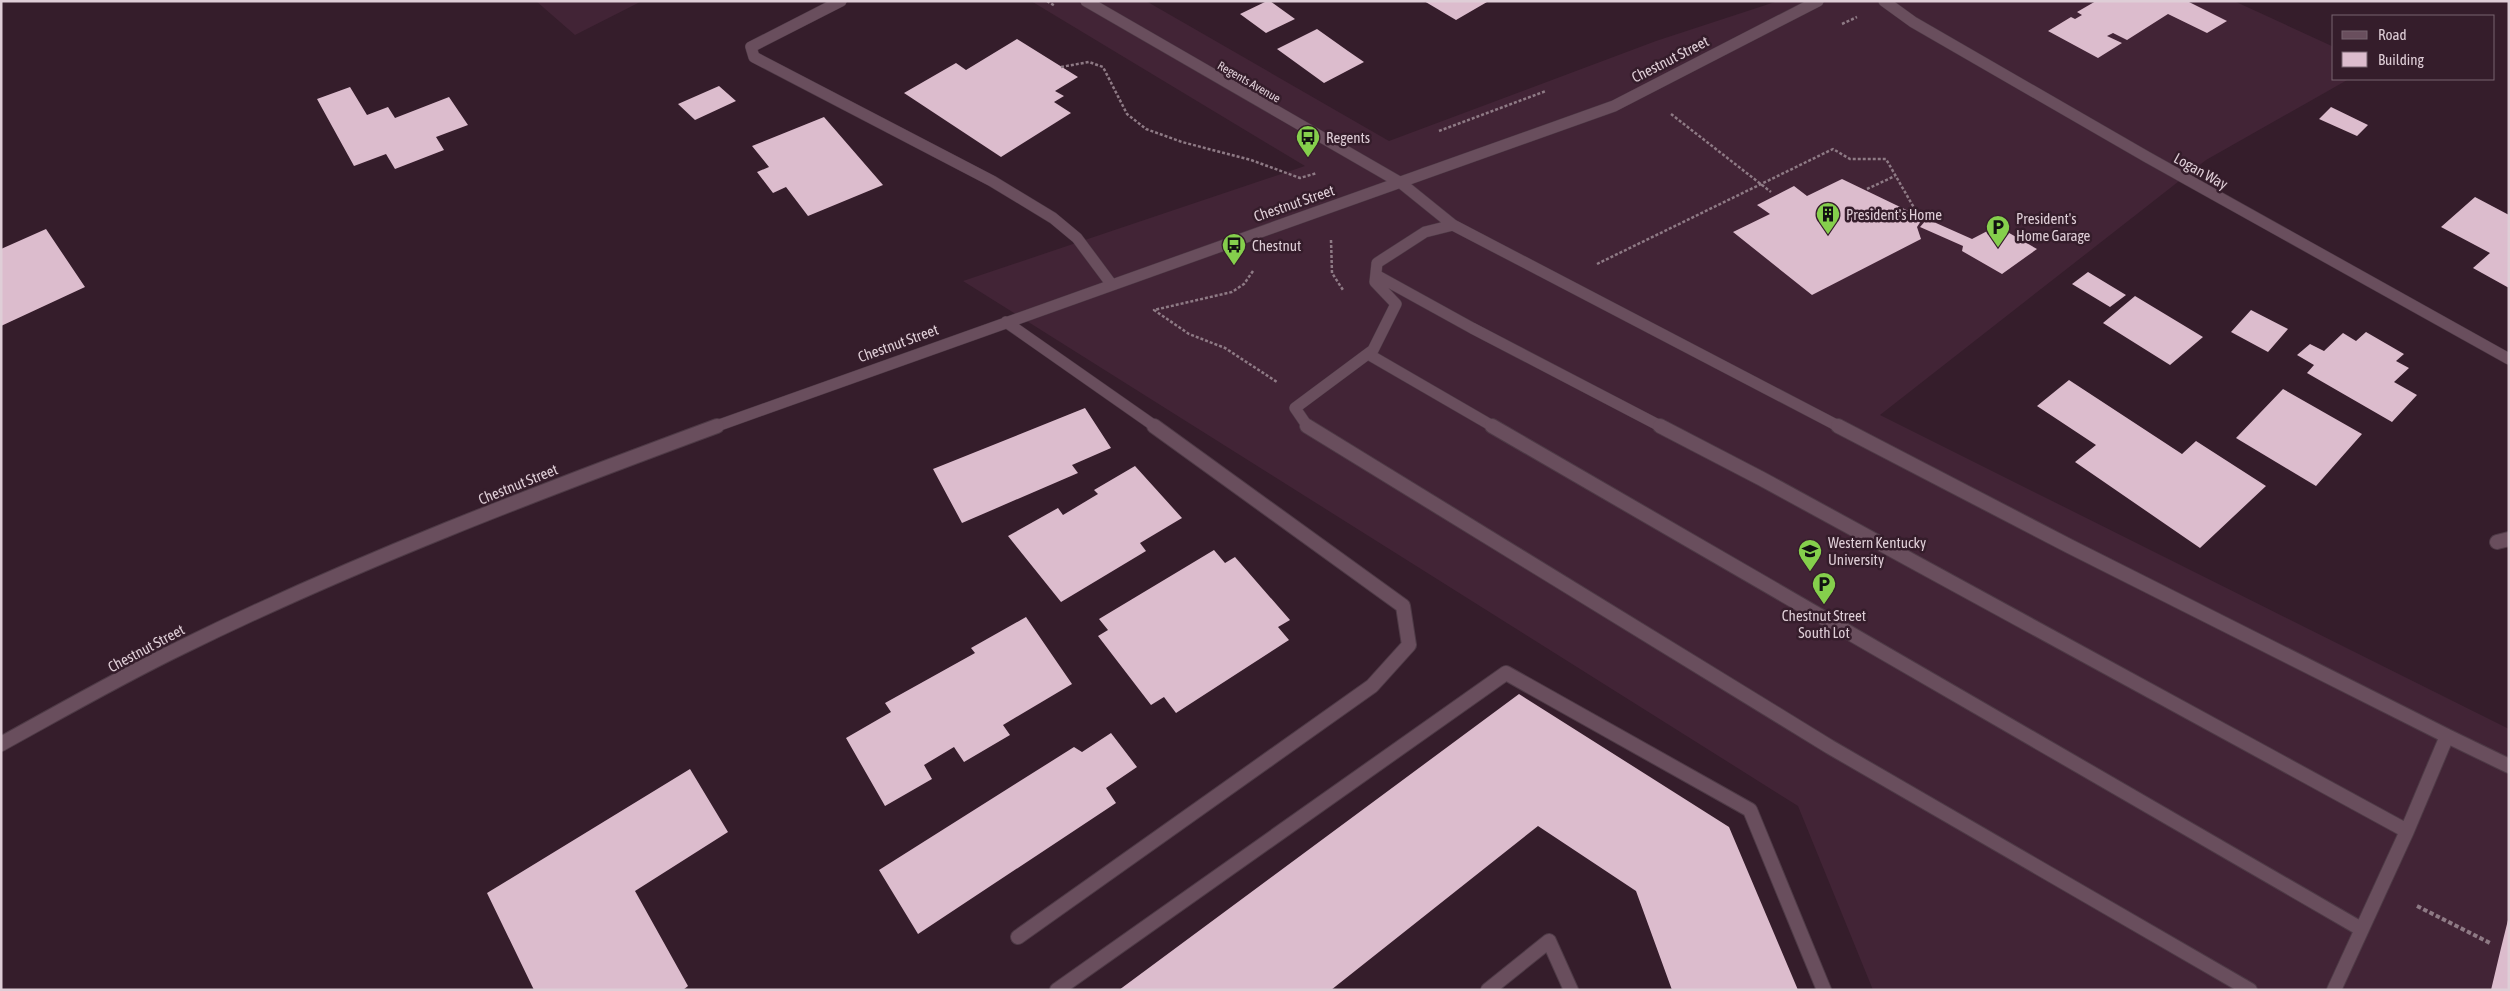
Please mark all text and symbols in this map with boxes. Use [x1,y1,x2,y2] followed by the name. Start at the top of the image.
[2332,15,2495,80] legend
[2378,26,2407,43] text: Road
[1629,32,1711,86] street label: Chestnut Street
[2378,51,2424,68] text: Building
[1215,58,1283,106] street label: Regents Avenue
[1295,124,1321,158] bus stop icon: Regents
[1326,129,1370,146] place label: Regents
[2171,149,2231,193] street label: Logan Way
[1251,181,1337,225] street label: Chestnut Street
[1815,201,1841,235] building icon: President's Home
[1846,206,1942,223] place label: President's Home
[2016,210,2091,244] place label: President's Home Garage
[1985,214,2011,248] parking icon: President's Home Garage
[1221,232,1247,266] bus stop icon: Chestnut
[1252,237,1301,254] place label: Chestnut
[856,321,940,365] street label: Chestnut Street
[476,460,560,508] street label: Chestnut Street
[1828,534,1926,568] place label: Western Kentucky University
[1797,538,1823,572] school or university icon: Western Kentucky University
[1811,571,1837,605] parking icon: Chestnut Street South Lot
[1782,607,1866,641] place label: Chestnut Street South Lot
[105,621,187,675] street label: Chestnut Street

